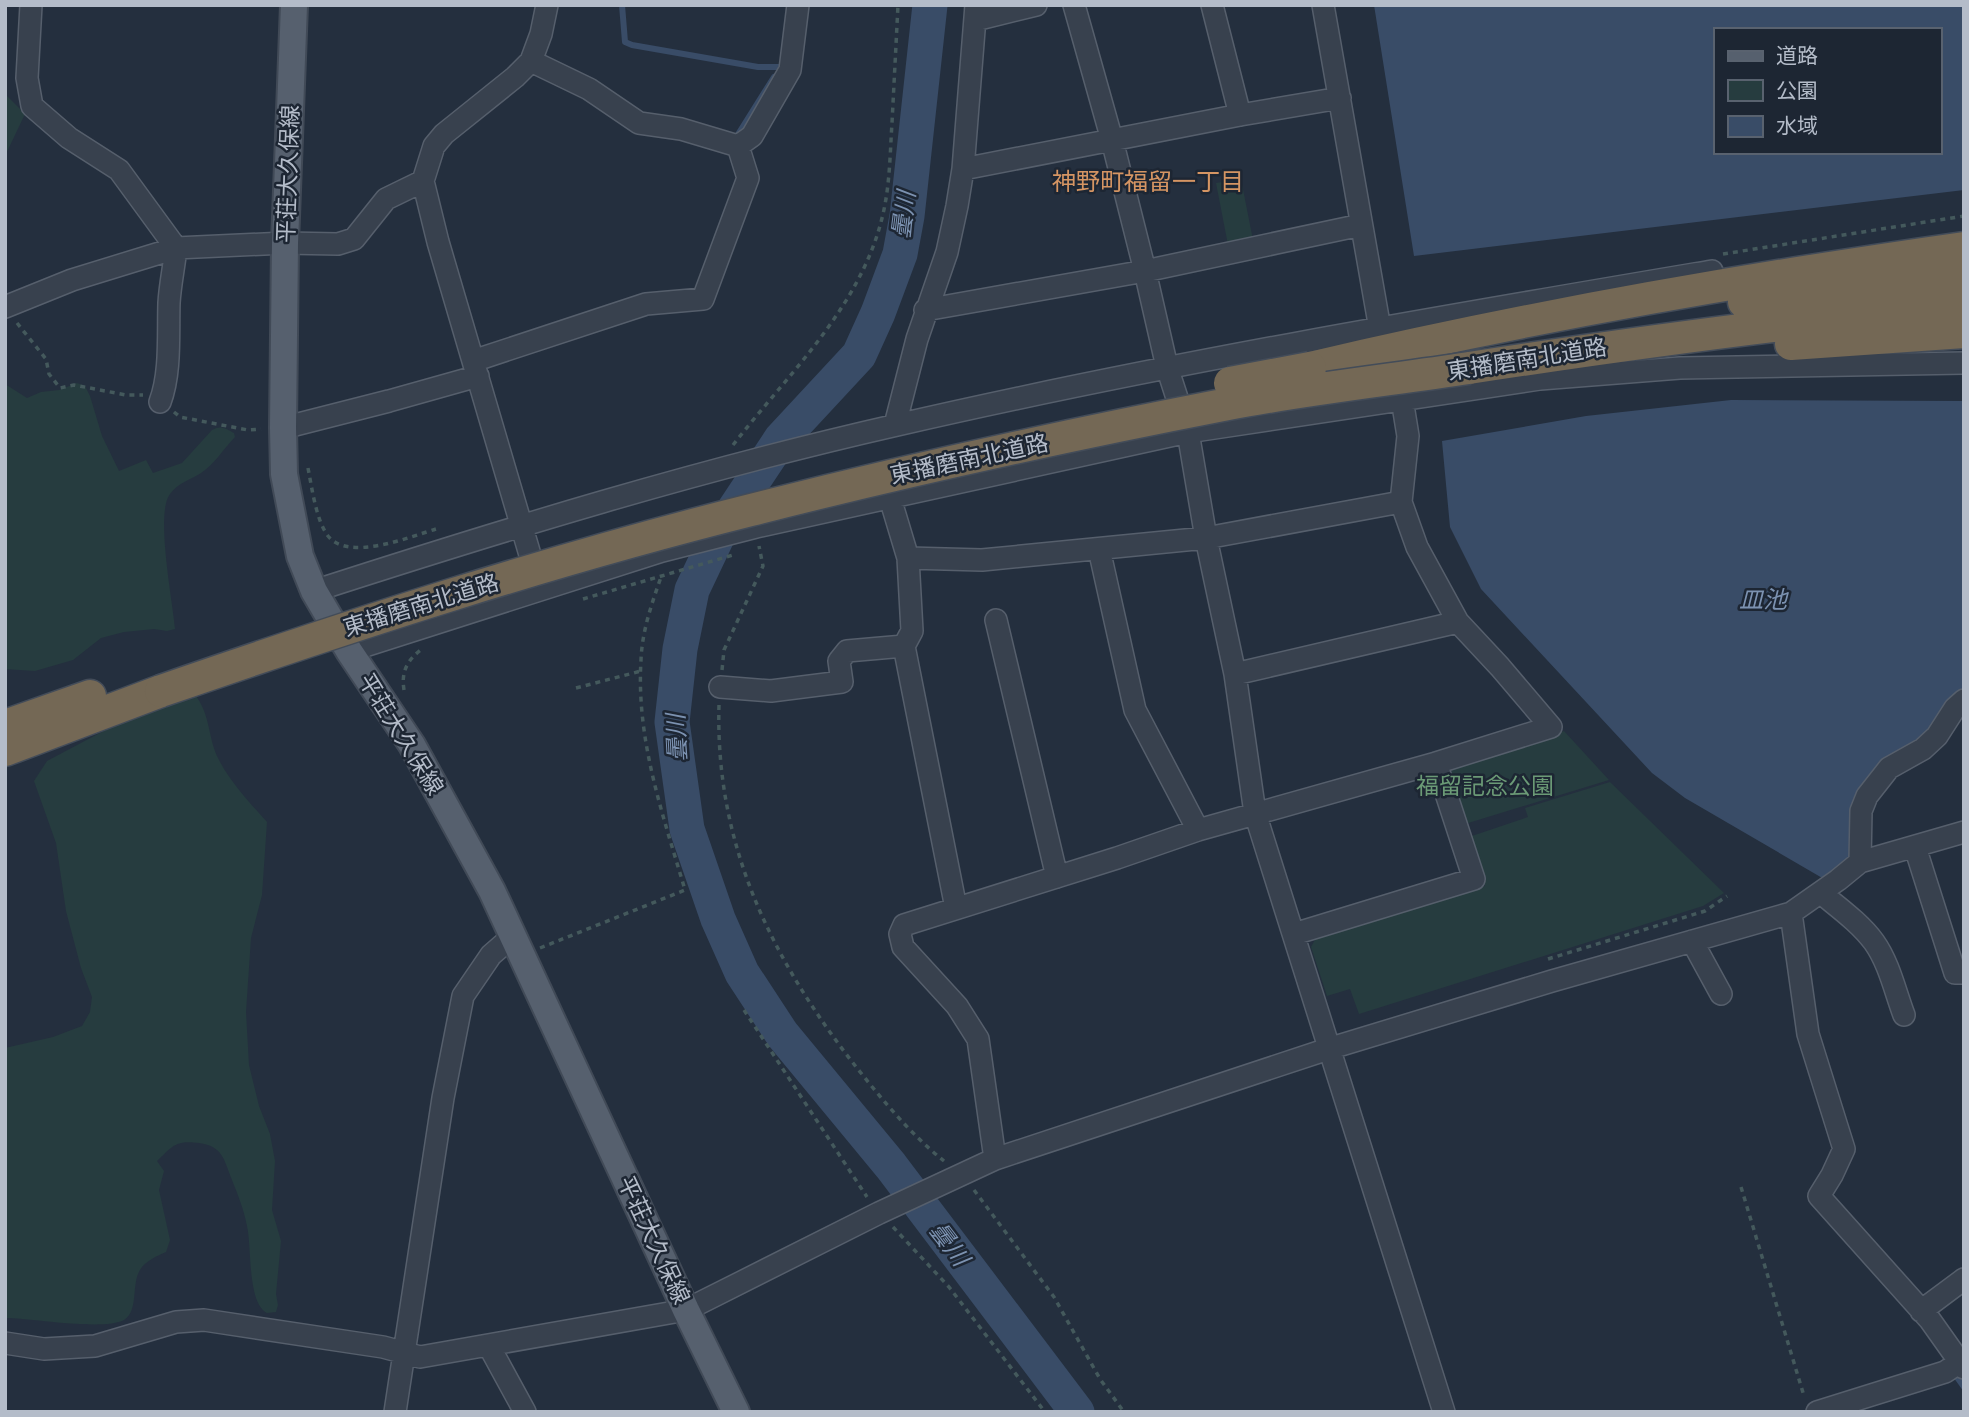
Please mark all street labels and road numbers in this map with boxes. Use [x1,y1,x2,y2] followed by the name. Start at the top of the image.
[272,105,304,243] street label: 平荘大久保線
[1445,333,1609,385] street label: 東播磨南北道路
[887,429,1051,489] street label: 東播磨南北道路
[340,568,502,642] street label: 東播磨南北道路
[353,668,449,800] street label: 平荘大久保線
[612,1172,696,1308] street label: 平荘大久保線

